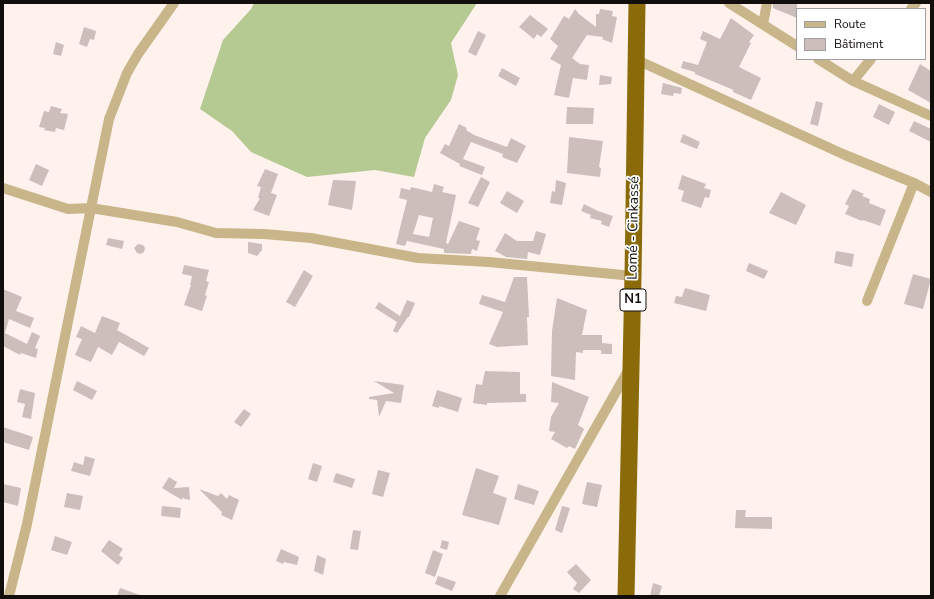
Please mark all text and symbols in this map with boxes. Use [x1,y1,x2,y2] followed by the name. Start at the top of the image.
[796,8,926,60] legend
[834,16,866,32] text: Route
[834,36,883,52] text: Bâtiment
[625,176,643,280] street label: Lomé - Cinkassé
[620,289,646,311] road number: N1

